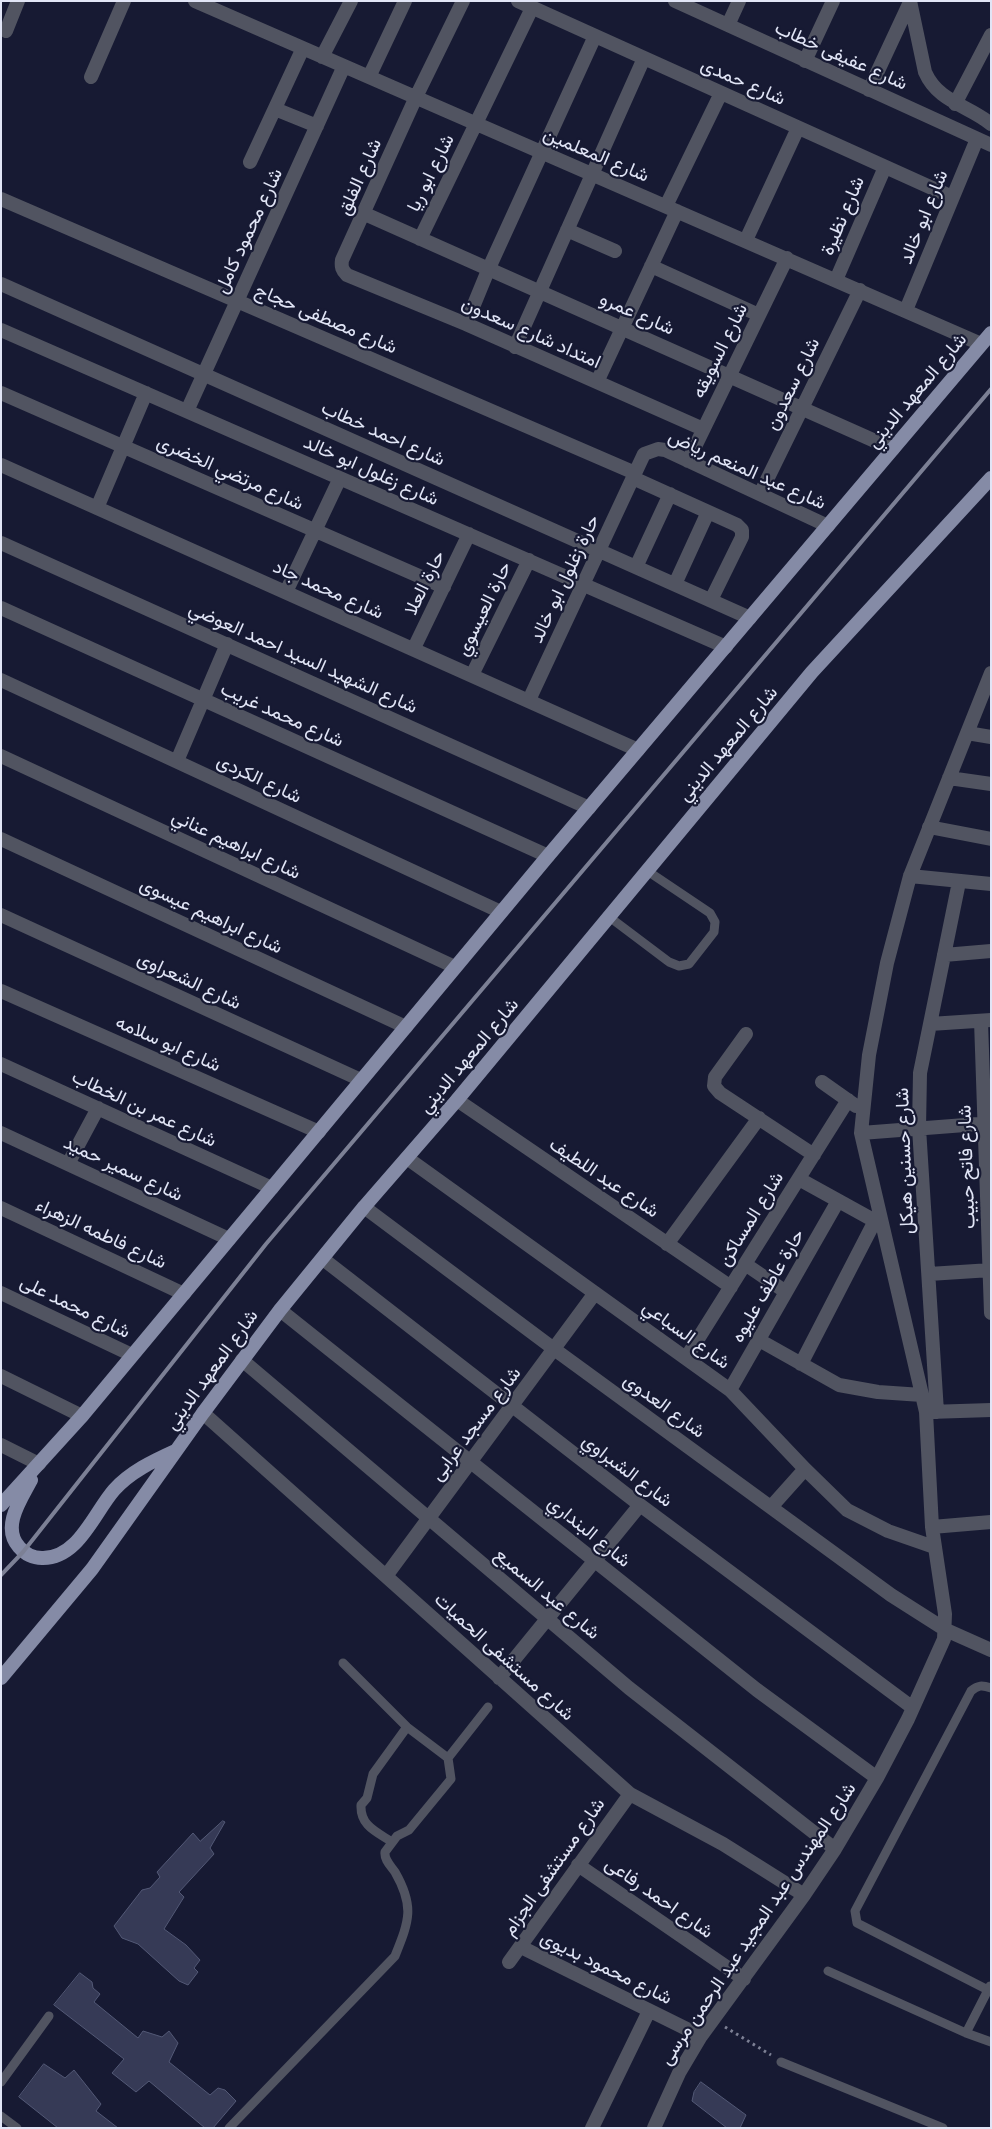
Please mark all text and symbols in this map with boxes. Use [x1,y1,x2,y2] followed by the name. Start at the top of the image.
[771,17,911,95] street label: شارع عفيفى خطاب
[697,53,789,111] street label: شارع حمدى
[540,122,652,188] street label: شارع المعلمين
[402,130,460,216] street label: شارع ابو ريا
[333,135,387,219] street label: شارع الفلق
[210,165,288,297] street label: شارع محمود كامل
[895,167,953,267] street label: شارع ابو خالد
[816,173,870,259] street label: شارع نظيرة
[252,279,400,359] street label: شارع مصطفى حجاج
[596,287,678,341] street label: شارع عمرو
[458,292,604,374] street label: امتداد شارع سعدون
[687,300,753,402] street label: شارع السويقه
[862,329,972,453] street label: شارع المعهد الديني
[761,334,825,434] street label: شارع سعدون
[318,397,448,471] street label: شارع احمد خطاب
[665,425,829,515] street label: شارع عبد المنعم رياض
[153,430,307,516] street label: شارع مرتضي الخضرى
[300,431,442,511] street label: شارع زغلول ابو خالد
[525,511,605,647] street label: حارة زغلول ابو خالد
[400,547,450,619] street label: حارة العلا
[269,555,387,625] street label: شارع محمد جاد
[451,558,517,660] street label: حارة العيسوي
[185,597,421,719] street label: شارع الشهيد السيد احمد العوضي
[217,678,347,752] street label: شارع محمد غريب
[673,682,783,806] street label: شارع المعهد الديني
[213,749,305,809] street label: شارع الكردى
[168,805,304,885] street label: شارع ابراهيم عناني
[136,873,286,959] street label: شارع ابراهيم عيسوى
[133,947,245,1015] street label: شارع الشعراوى
[414,994,524,1118] street label: شارع المعهد الديني
[112,1011,224,1077] street label: شارع ابو سلامه
[68,1065,220,1153] street label: شارع عمر بن الخطاب
[891,1087,919,1235] street label: شارع حسنين هيكل
[953,1105,981,1229] street label: شارع فاتح حبيب
[60,1131,186,1207] street label: شارع سمير حميد
[545,1133,663,1223] street label: شارع عبد اللطيف
[713,1168,789,1270] street label: شارع المساكن
[32,1194,170,1274] street label: شارع فاطمه الزهراء
[726,1225,810,1347] street label: حارة عاطف عليوه
[16,1270,134,1344] street label: شارع محمد على
[638,1296,734,1374] street label: شارع السباعي
[161,1305,263,1435] street label: شارع المعهد الديني
[426,1362,526,1486] street label: شارع مسجد عرابى
[619,1369,709,1443] street label: شارع العدوى
[577,1429,677,1513] street label: شارع الشبراوي
[543,1492,635,1572] street label: شارع البنداري
[490,1543,604,1645] street label: شارع عبد السميع
[429,1588,579,1726] street label: شارع مستشفى الحميات
[655,1778,861,2070] street label: شارع المهندس عبد المجيد عبد الرحمن مرسى
[498,1794,610,1940] street label: شارع مستشفى الجزام
[601,1852,717,1944] street label: شارع احمد رفاعى
[536,1926,676,2010] street label: شارع محمود بديوى

